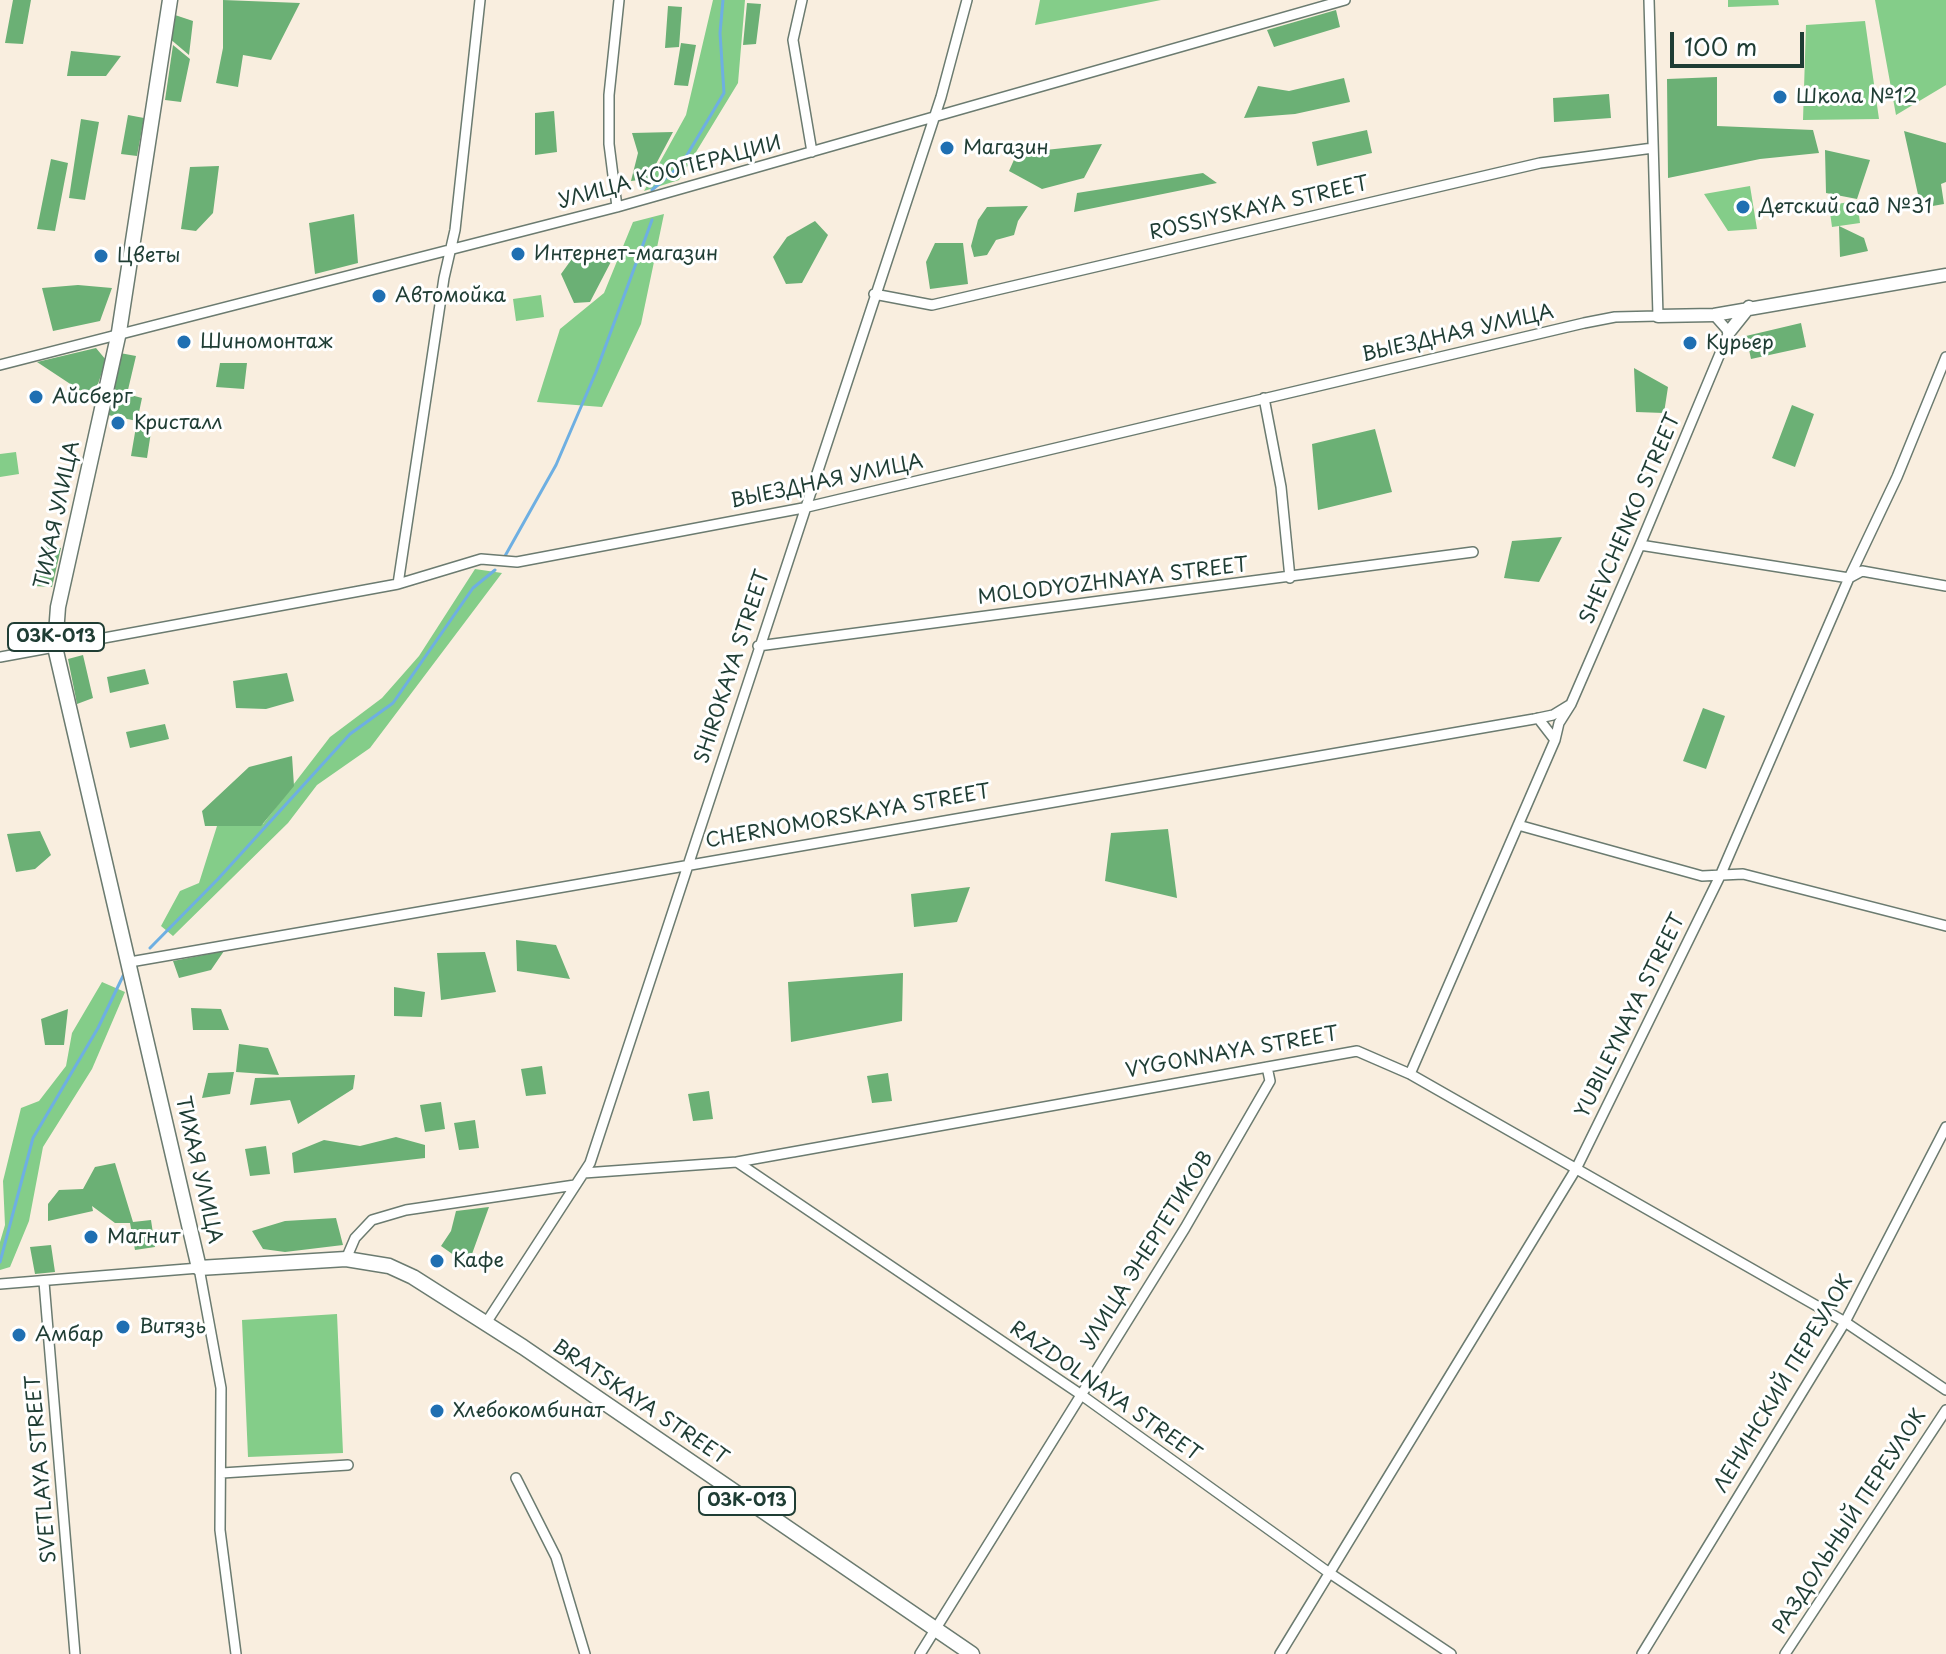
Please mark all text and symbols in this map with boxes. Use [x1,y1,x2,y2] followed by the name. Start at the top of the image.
[1674,16,1808,66] scale bar
[1684,28,1757,64] text: 100 m
[1796,85,1917,109] place label: Школа №12
[1771,88,1789,106] marker: Школа №12
[556,132,784,214] street label: УЛИЦА КООПЕРАЦИИ
[963,136,1049,160] place label: Магазин
[938,139,956,157] marker: Магазин
[1147,172,1371,246] street label: ROSSIYSKAYA STREET
[1759,195,1932,219] place label: Детский сад №31
[1734,198,1752,216] marker: Детский сад №31
[534,242,718,266] place label: Интернет-магазин
[117,244,180,268] place label: Цветы
[509,245,527,263] marker: Интернет-магазин
[92,247,110,265] marker: Цветы
[395,284,506,308] place label: Автомойка
[370,287,388,305] marker: Автомойка
[1360,300,1556,368] street label: ВЫЕЗДНАЯ УЛИЦА
[200,330,332,354] place label: Шиномонтаж
[1706,331,1774,355] place label: Курьер
[175,333,193,351] marker: Шиномонтаж
[1681,334,1699,352] marker: Курьер
[52,385,133,409] place label: Айсберг
[27,388,45,406] marker: Айсберг
[1576,410,1686,628] street label: SHEVCHENKO STREET
[134,411,222,435] place label: Кристалл
[109,414,127,432] marker: Кристалл
[31,439,85,591] street label: ТИХАЯ УЛИЦА
[729,450,925,514] street label: ВЫЕЗДНАЯ УЛИЦА
[976,553,1250,611] street label: MOLODYOZHNAYA STREET
[690,567,776,767] street label: SHIROKAYA STREET
[8,623,104,651] road number: 03К-013
[704,780,992,854] street label: CHERNOMORSKAYA STREET
[1571,910,1691,1122] street label: YUBILEYNAYA STREET
[1124,1022,1340,1084] street label: VYGONNAYA STREET
[169,1094,227,1246] street label: ТИХАЯ УЛИЦА
[1077,1147,1219,1355] street label: УЛИЦА ЭНЕРГЕТИКОВ
[107,1225,180,1249] place label: Магнит
[82,1228,100,1246] marker: Магнит
[453,1249,504,1273] place label: Кафе
[428,1252,446,1270] marker: Кафе
[1709,1271,1859,1497] street label: ЛЕНИНСКИЙ ПЕРЕУЛОК
[139,1315,206,1339] place label: Витязь
[1005,1317,1205,1467] street label: RAZDOLNAYA STREET
[114,1318,132,1336] marker: Витязь
[35,1323,104,1347] place label: Амбар
[10,1326,28,1344] marker: Амбар
[548,1335,732,1471] street label: BRATSKAYA STREET
[22,1374,62,1564] street label: SVETLAYA STREET
[453,1399,605,1423] place label: Хлебокомбинат
[428,1402,446,1420] marker: Хлебокомбинат
[1768,1405,1932,1639] street label: РАЗДОЛЬНЫЙ ПЕРЕУЛОК
[699,1487,795,1515] road number: 03К-013

